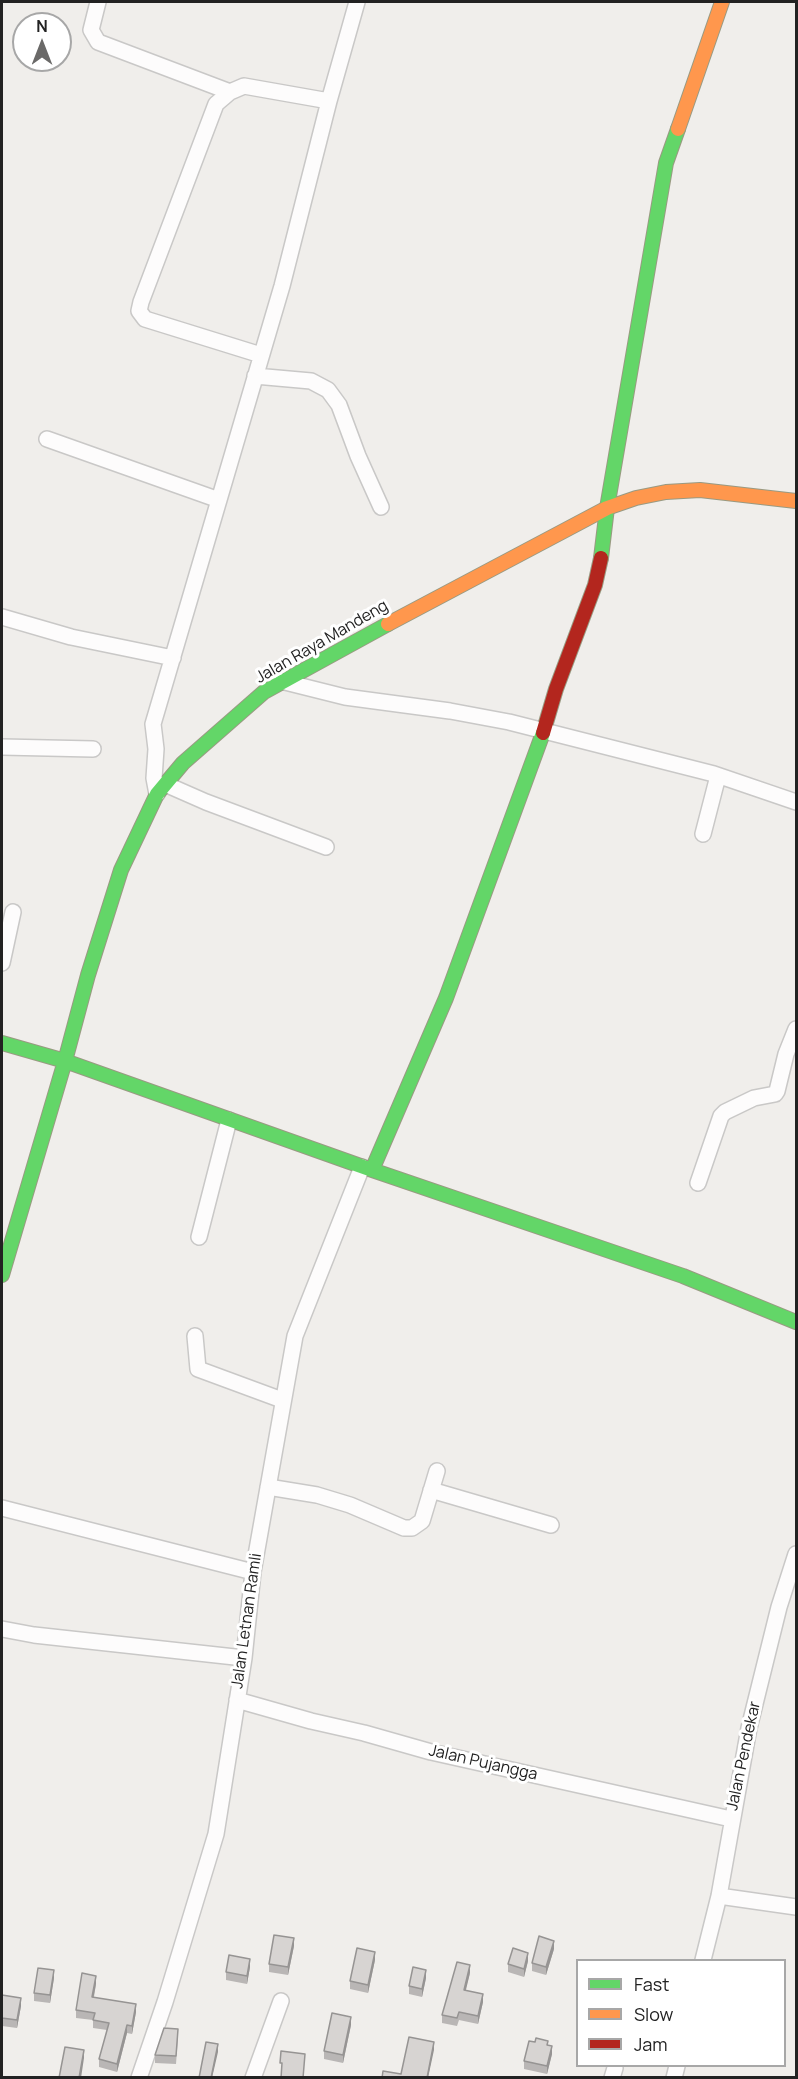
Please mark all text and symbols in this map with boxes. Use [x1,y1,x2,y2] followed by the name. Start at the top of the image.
[12,12,72,72] north arrow
[36,15,48,37] text: N
[252,596,392,688] street label: Jalan Raya Mandeng
[228,1552,266,1690] street label: Jalan Letnan Ramli
[723,1700,765,1812] street label: Jalan Pendekar
[427,1741,539,1785] street label: Jalan Pujangga
[576,1959,786,2067] legend
[634,1972,669,1996] text: Fast
[634,2002,673,2026] text: Slow
[634,2032,668,2056] text: Jam

